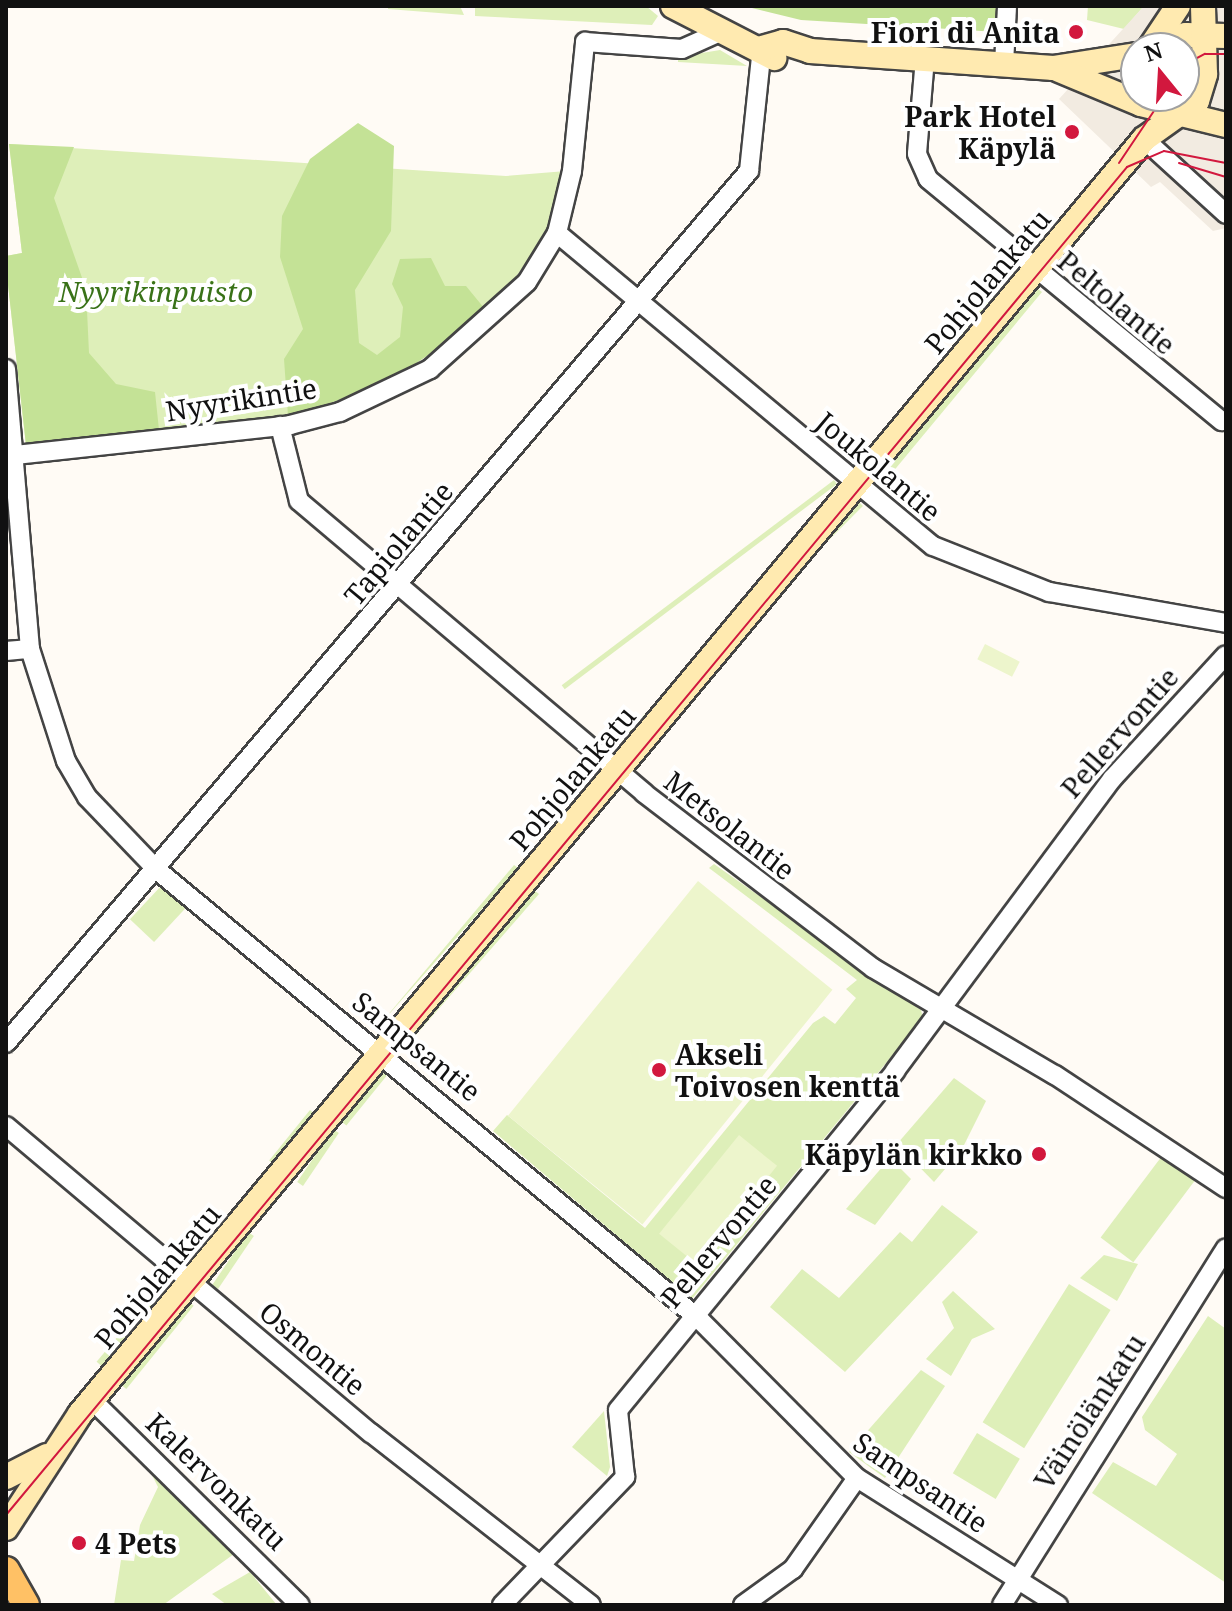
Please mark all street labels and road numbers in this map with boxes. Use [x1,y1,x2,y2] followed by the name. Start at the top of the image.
[917,202,1057,360] street label: Pohjolankatu
[1051,243,1183,361] street label: Peltolantie
[163,370,319,428] street label: Nyyrikintie
[810,404,948,528] street label: Joukolantie
[337,474,459,612] street label: Tapiolantie
[1053,660,1185,804] street label: Pellervontie
[502,699,642,857] street label: Pohjolankatu
[658,764,802,886] street label: Metsolantie
[346,984,488,1108] street label: Sampsantie
[653,1168,783,1314] street label: Pellervontie
[87,1197,227,1355] street label: Pohjolankatu
[253,1294,373,1402] street label: Osmontie
[1026,1327,1152,1495] street label: Väinölänkatu
[140,1406,294,1556] street label: Kalervonkatu
[847,1425,995,1539] street label: Sampsantie

